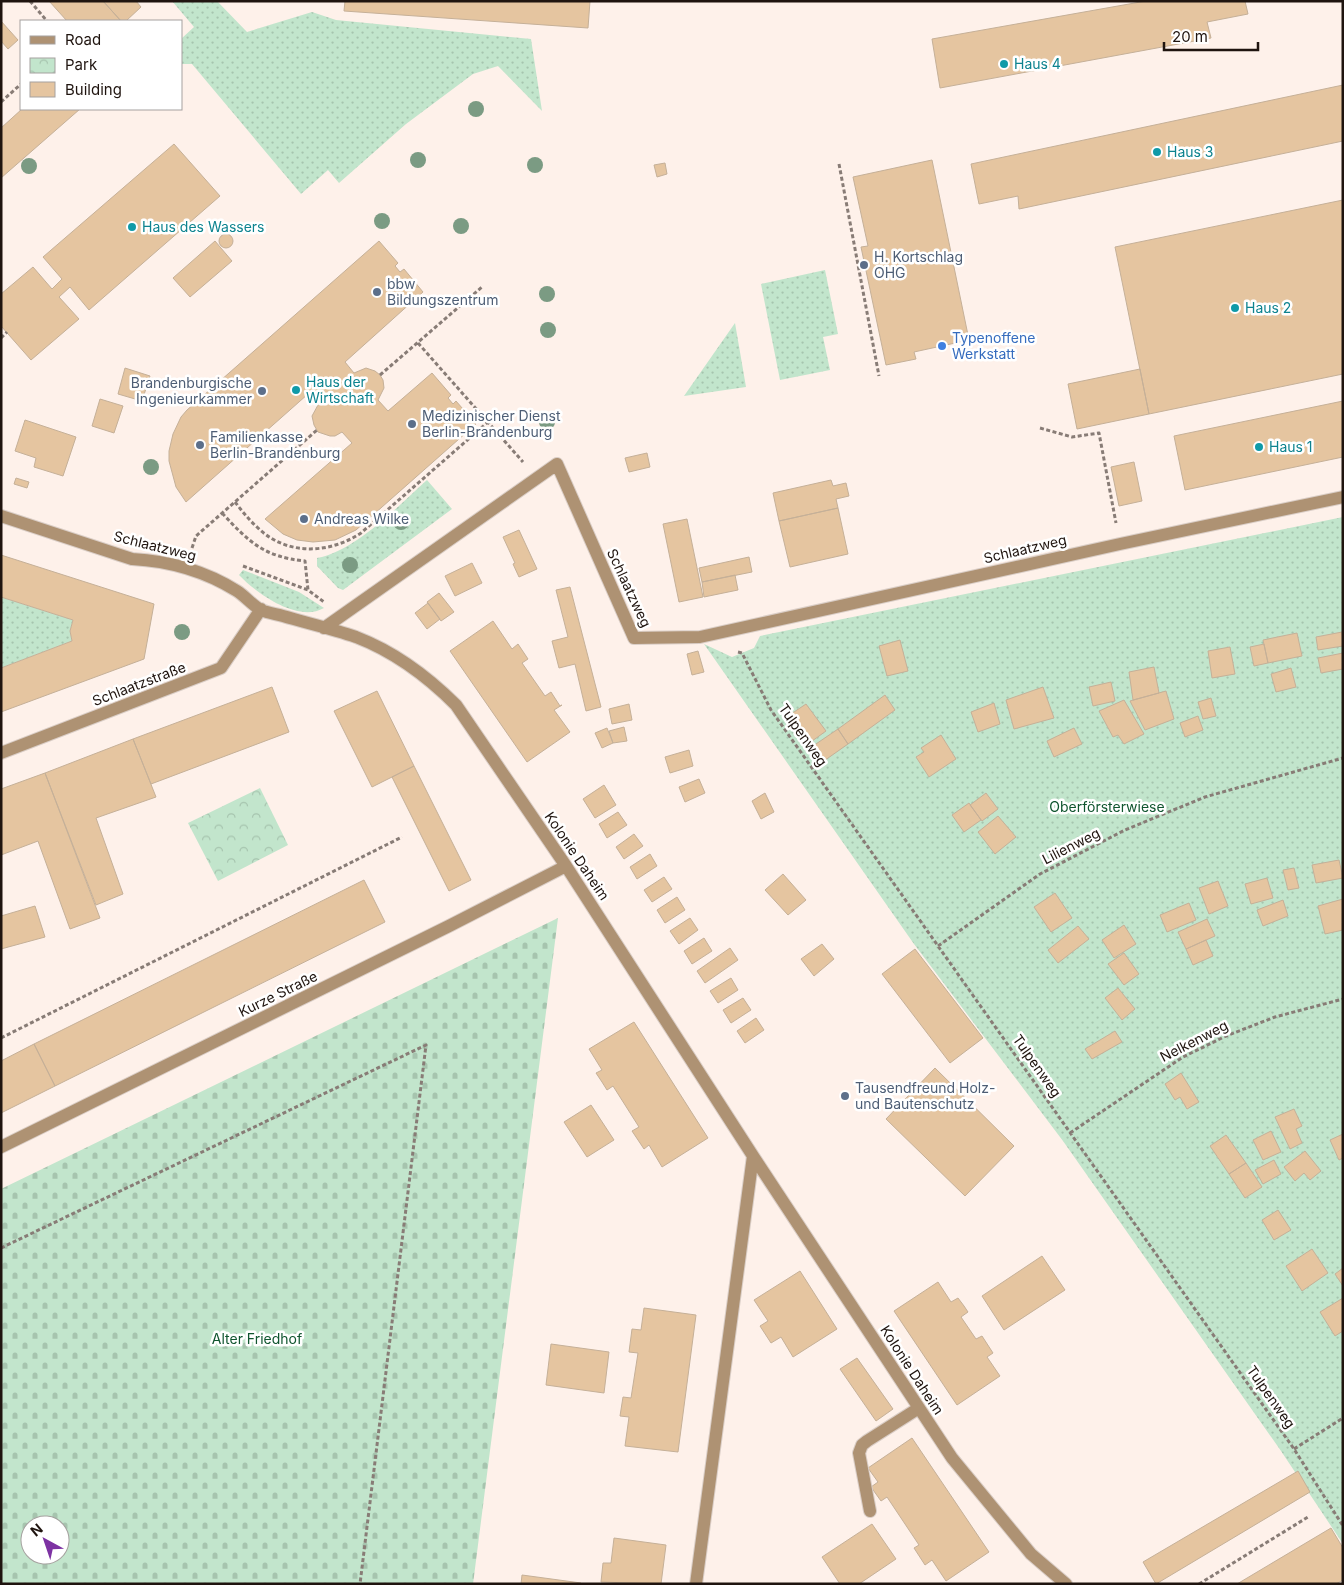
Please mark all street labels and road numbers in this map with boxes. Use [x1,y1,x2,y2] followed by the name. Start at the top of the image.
[112,527,198,564] street label: Schlaatzweg
[982,531,1068,566] street label: Schlaatzweg
[604,546,655,630] street label: Schlaatzweg
[90,658,188,709] street label: Schlaatzstraße
[776,700,831,769] street label: Tulpenweg
[542,808,613,903] street label: Kolonie Daheim
[1039,824,1102,867] street label: Lilienweg
[236,967,320,1020] street label: Kurze Straße
[1157,1016,1231,1065] street label: Nelkenweg
[1010,1031,1065,1100] street label: Tulpenweg
[877,1322,948,1417] street label: Kolonie Daheim
[1244,1362,1299,1431] street label: Tulpenweg

